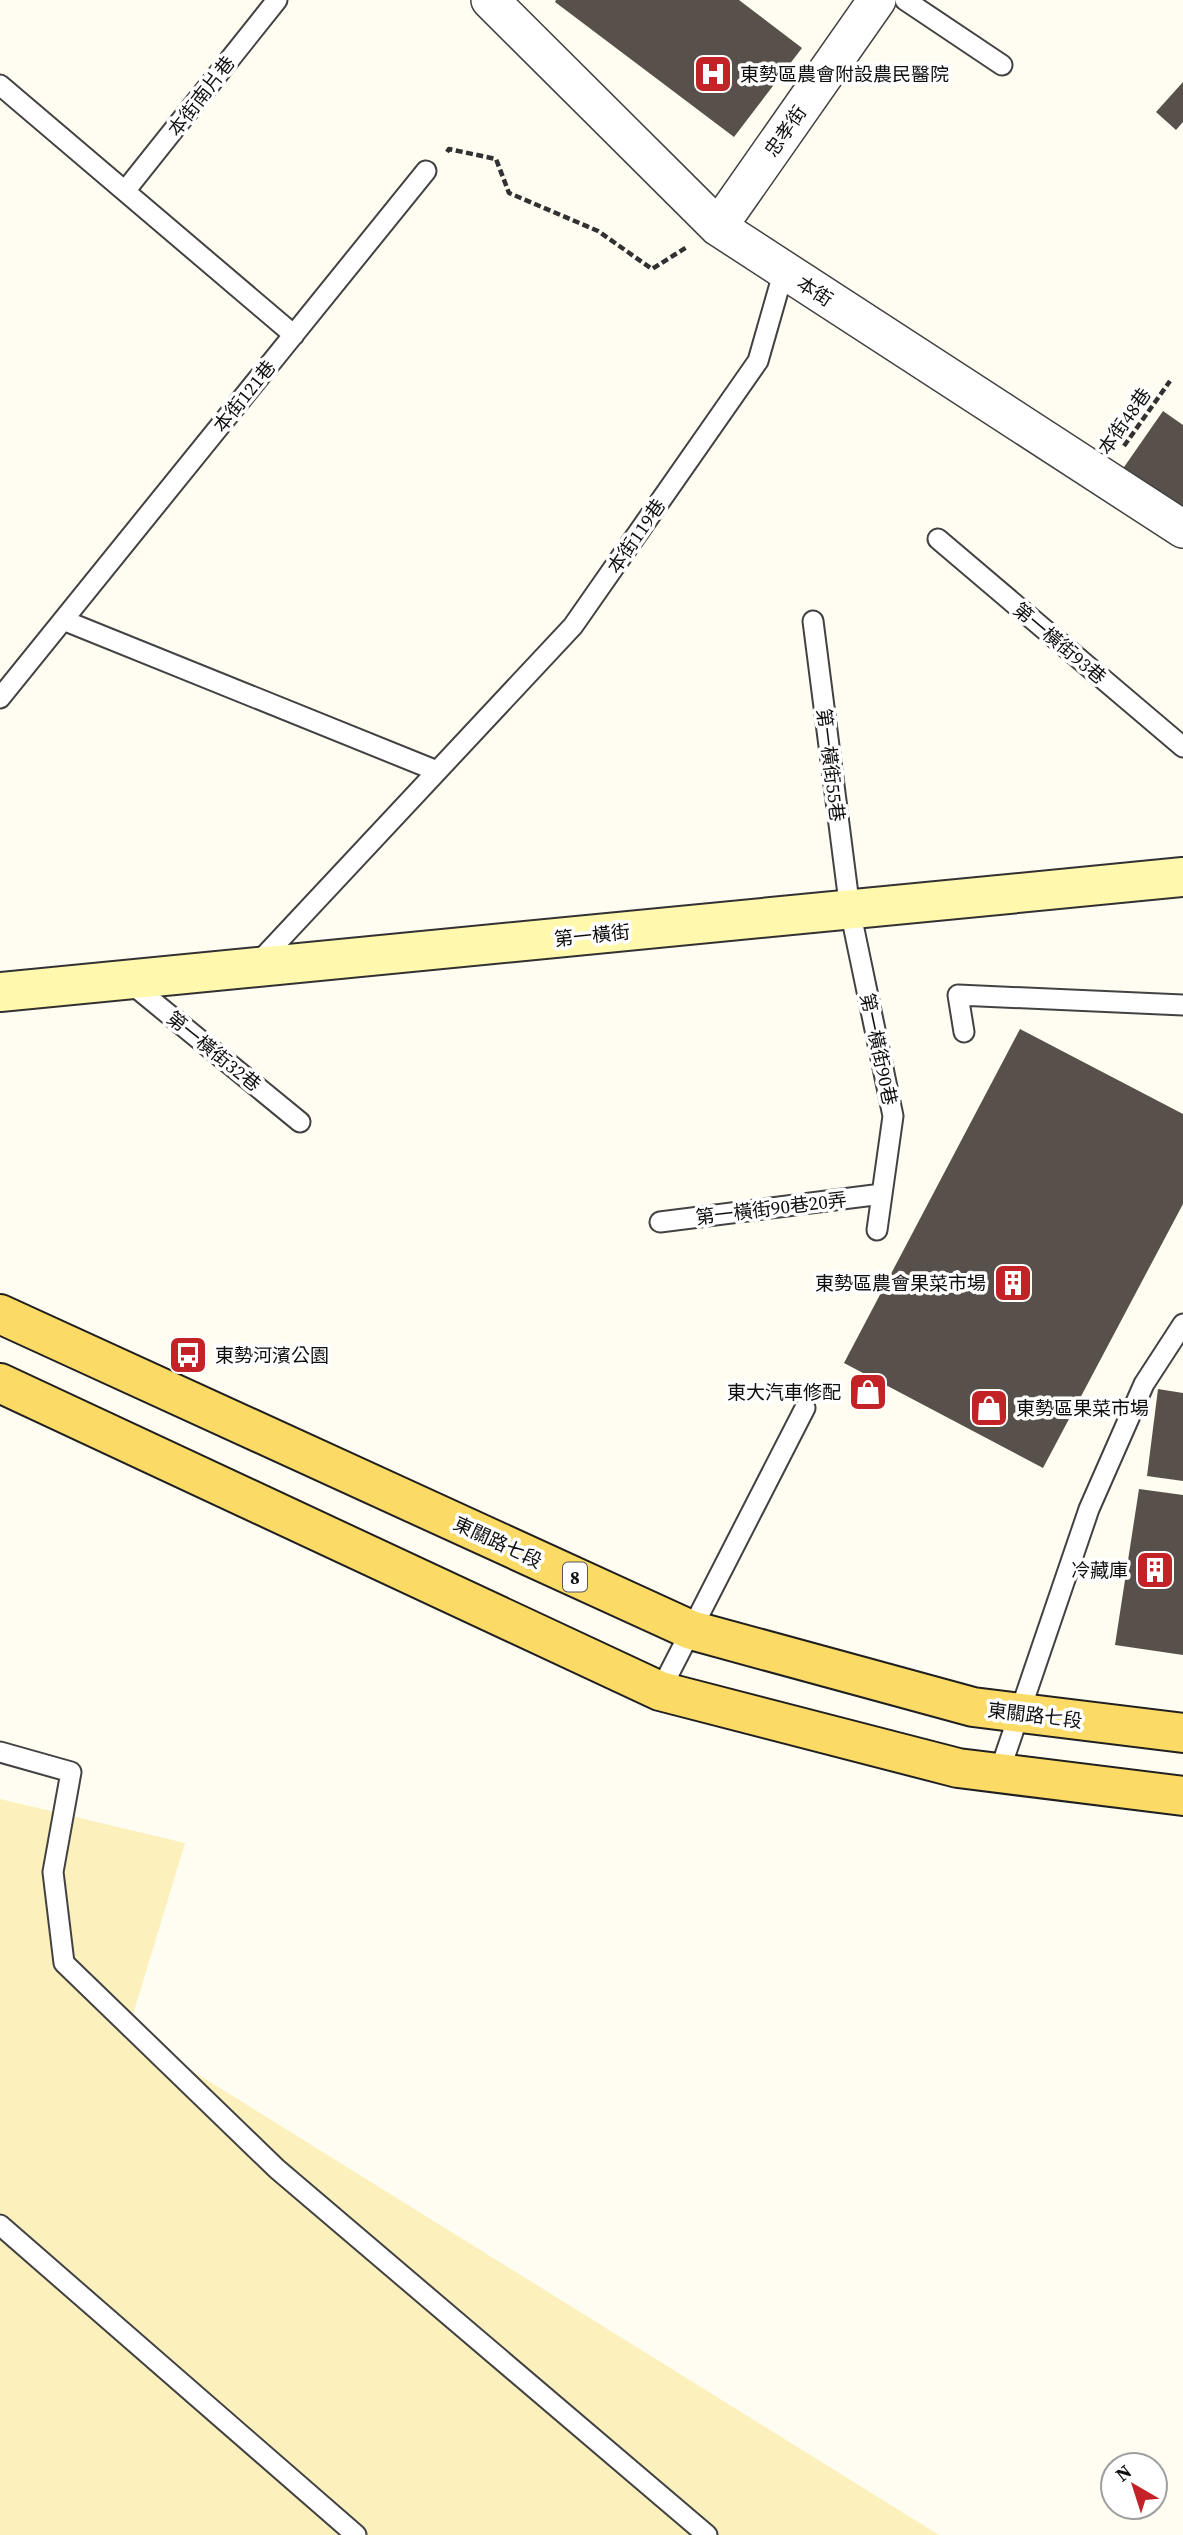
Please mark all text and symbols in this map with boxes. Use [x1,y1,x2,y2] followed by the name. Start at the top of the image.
[162,51,240,141] street label: 本街南片巷
[692,53,734,95] hospital icon: 東勢區農會附設農民醫院
[740,61,949,87] place label: 東勢區農會附設農民醫院
[758,100,812,162] street label: 忠孝街
[792,270,838,312] street label: 本街
[207,355,281,437] street label: 本街121巷
[1092,382,1156,460] street label: 本街48巷
[601,494,671,578] street label: 本街119巷
[1008,596,1112,690] street label: 第一橫街93巷
[811,707,851,823] street label: 第一橫街55巷
[553,918,631,952] street label: 第一橫街
[854,991,904,1107] street label: 第一橫街90巷
[162,1005,266,1097] street label: 第一橫街32巷
[694,1186,848,1230] street label: 第一橫街90巷20弄
[992,1262,1034,1304] building icon: 東勢區農會果菜市場
[815,1270,986,1296] place label: 東勢區農會果菜市場
[167,1334,209,1376] bus stop icon: 東勢河濱公園
[215,1342,329,1368] place label: 東勢河濱公園
[847,1371,889,1413] shop icon: 東大汽車修配
[727,1379,841,1405] place label: 東大汽車修配
[968,1387,1010,1429] shop icon: 東勢區果菜市場
[1016,1395,1149,1421] place label: 東勢區果菜市場
[449,1510,547,1574] street label: 東關路七段
[1134,1549,1176,1591] building icon: 冷藏庫
[1071,1557,1128,1583] place label: 冷藏庫
[563,1562,587,1592] road number: 8
[986,1696,1084,1734] street label: 東關路七段
[1099,2451,1169,2521] north arrow
[1110,2458,1137,2487] text: N

